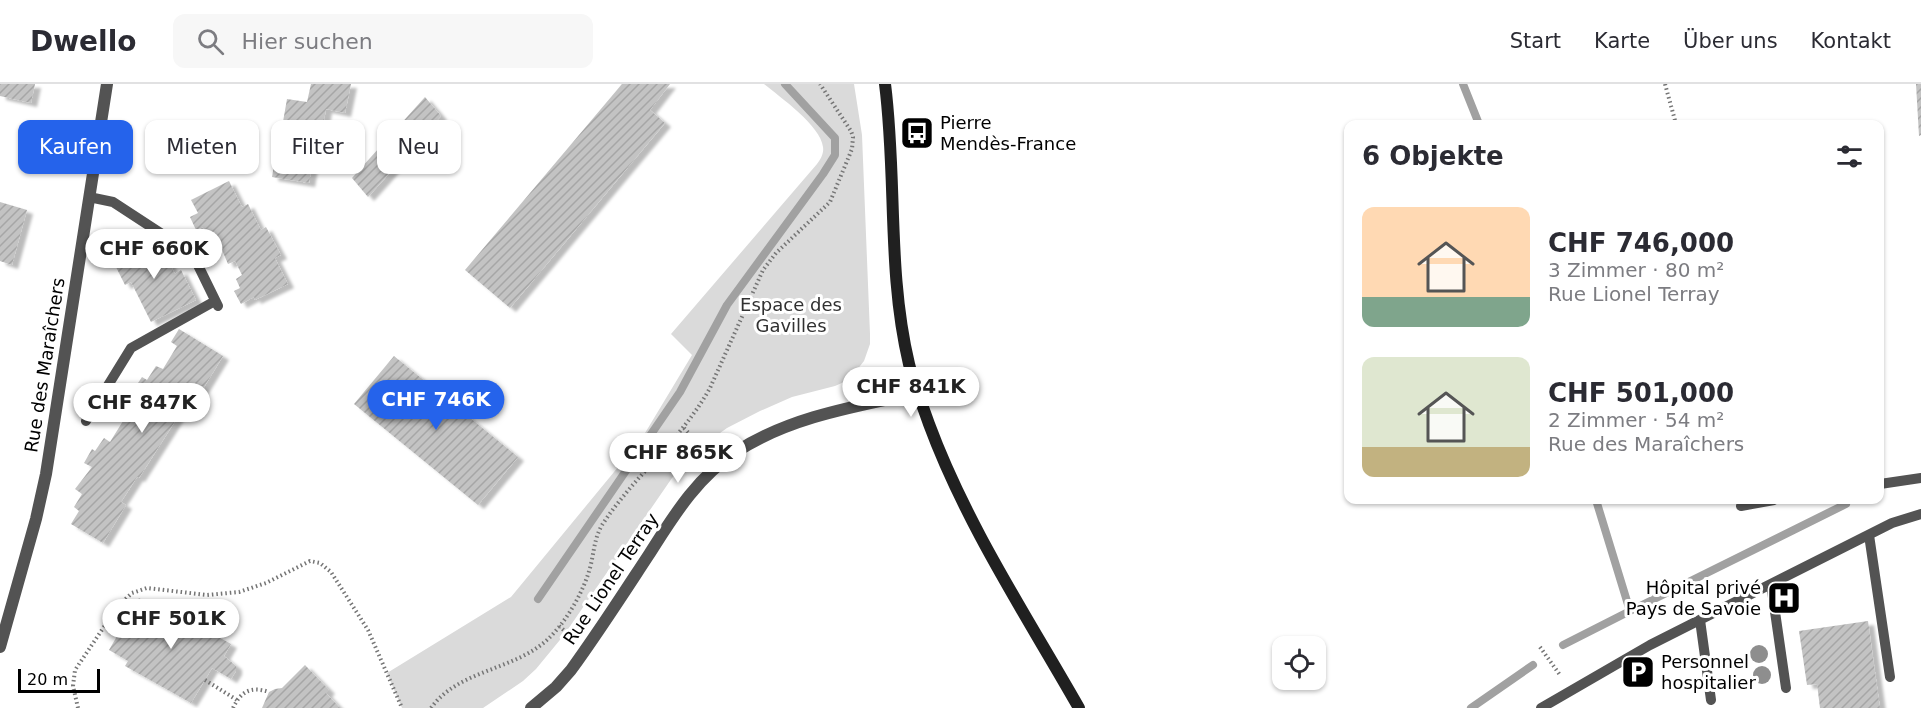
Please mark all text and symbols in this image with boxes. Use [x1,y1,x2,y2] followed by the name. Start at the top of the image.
[173,14,593,68] search box
[30,25,137,58] text: Dwello
[194,25,227,58] icon: search
[242,29,373,54] text: Hier suchen
[1510,29,1561,53] text: Start
[1594,29,1650,53] text: Karte
[1683,29,1778,53] text: Über uns
[1811,29,1891,53] text: Kontakt
[940,112,1076,154] place label: Pierre Mendès-France
[899,115,935,151] bus stop icon: Pierre Mendès-France
[18,120,133,174] chip: Kaufen
[145,120,259,174] chip: Mieten
[271,120,365,174] chip: Filter
[377,120,461,174] chip: Neu
[1833,140,1866,173] icon: filters
[1362,141,1504,171] text: 6 Objekte
[1548,228,1734,258] text: CHF 746,000
[92,229,216,280] pin: CHF 660K
[1410,231,1482,303] icon: home
[99,236,209,260] text: CHF 660K
[1548,258,1724,282] text: 3 Zimmer · 80 m²
[20,276,69,454] street label: Rue des Maraîchers
[1548,282,1719,306] text: Rue Lionel Terray
[740,294,842,336] park label: Espace des Gavilles
[849,367,973,418] pin: CHF 841K
[856,374,966,398] text: CHF 841K
[1548,378,1734,408] text: CHF 501,000
[374,380,498,431] pin: CHF 746K
[1410,381,1482,453] icon: home
[80,383,204,434] pin: CHF 847K
[381,387,491,411] text: CHF 746K
[87,390,197,414] text: CHF 847K
[1548,408,1724,432] text: 2 Zimmer · 54 m²
[1548,432,1744,456] text: Rue des Maraîchers
[616,433,740,484] pin: CHF 865K
[623,440,733,464] text: CHF 865K
[559,509,663,649] street label: Rue Lionel Terray
[1626,577,1761,619] place label: Hôpital privé Pays de Savoie
[1766,580,1802,616] hospital icon: Hôpital privé Pays de Savoie
[109,599,233,650] pin: CHF 501K
[116,606,226,630] text: CHF 501K
[1272,636,1326,690] map controls
[1272,636,1326,690] button: locate
[1661,651,1756,693] place label: Personnel hospitalier
[1620,654,1656,690] parking icon: Personnel hospitalier
[18,666,100,694] scale bar
[27,670,68,689] text: 20 m

